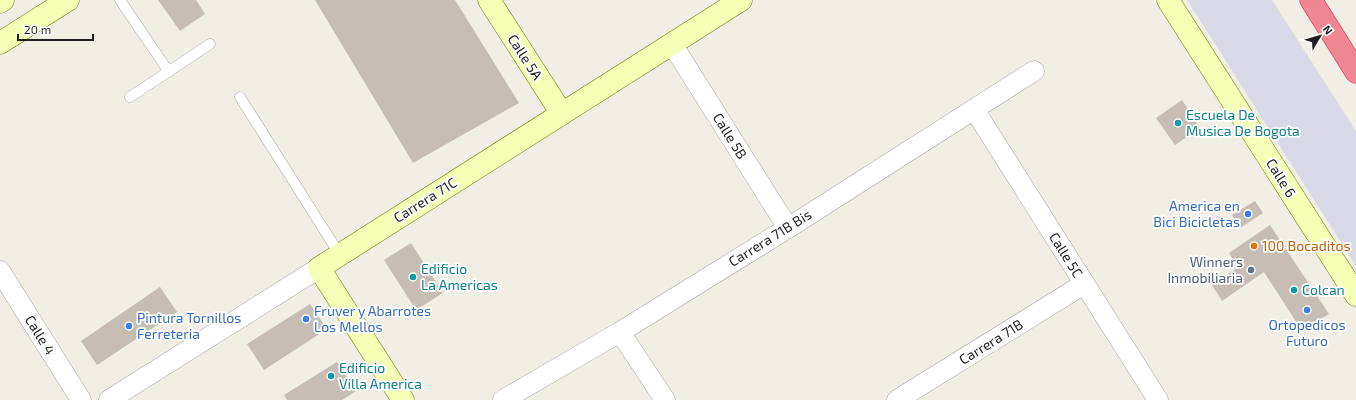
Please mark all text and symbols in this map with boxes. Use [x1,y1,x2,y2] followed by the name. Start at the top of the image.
[18,16,93,42] scale bar
[1300,16,1340,56] north arrow
[24,22,51,36] text: 20 m
[1321,22,1336,37] text: N
[504,31,547,83] street label: Calle 5A
[1186,106,1300,139] place label: Escuela De Musica De Bogota
[710,110,751,162] street label: Calle 5B
[1173,118,1183,128] marker: Escuela De Musica De Bogota
[1263,155,1300,200] street label: Calle 6
[390,173,460,226] street label: Carrera 71C
[1153,197,1240,230] place label: America en Bici Bicicletas
[725,205,814,270] street label: Carrera 71B Bis
[1243,209,1253,219] marker: America en Bici Bicicletas
[1046,229,1087,281] street label: Calle 5C
[1262,237,1351,254] place label: 100 Bocaditos
[1249,241,1259,251] marker: 100 Bocaditos
[1167,253,1243,286] place label: Winners Inmobiliaria
[421,260,498,293] place label: Edificio La Americas
[1246,265,1256,275] marker: Winners Inmobiliaria
[408,272,418,282] marker: Edificio La Americas
[1302,281,1345,298] place label: Colcan
[1289,285,1299,295] marker: Colcan
[314,302,431,335] place label: Fruver y Abarrotes Los Mellos
[1302,305,1312,315] marker: Ortopedicos Futuro
[137,309,241,342] place label: Pintura Tornillos Ferreteria
[22,312,59,358] street label: Calle 4
[301,314,311,324] marker: Fruver y Abarrotes Los Mellos
[956,315,1026,368] street label: Carrera 71B
[1268,316,1346,349] place label: Ortopedicos Futuro
[124,321,134,331] marker: Pintura Tornillos Ferreteria
[339,359,422,392] place label: Edificio Villa America
[326,371,336,381] marker: Edificio Villa America

